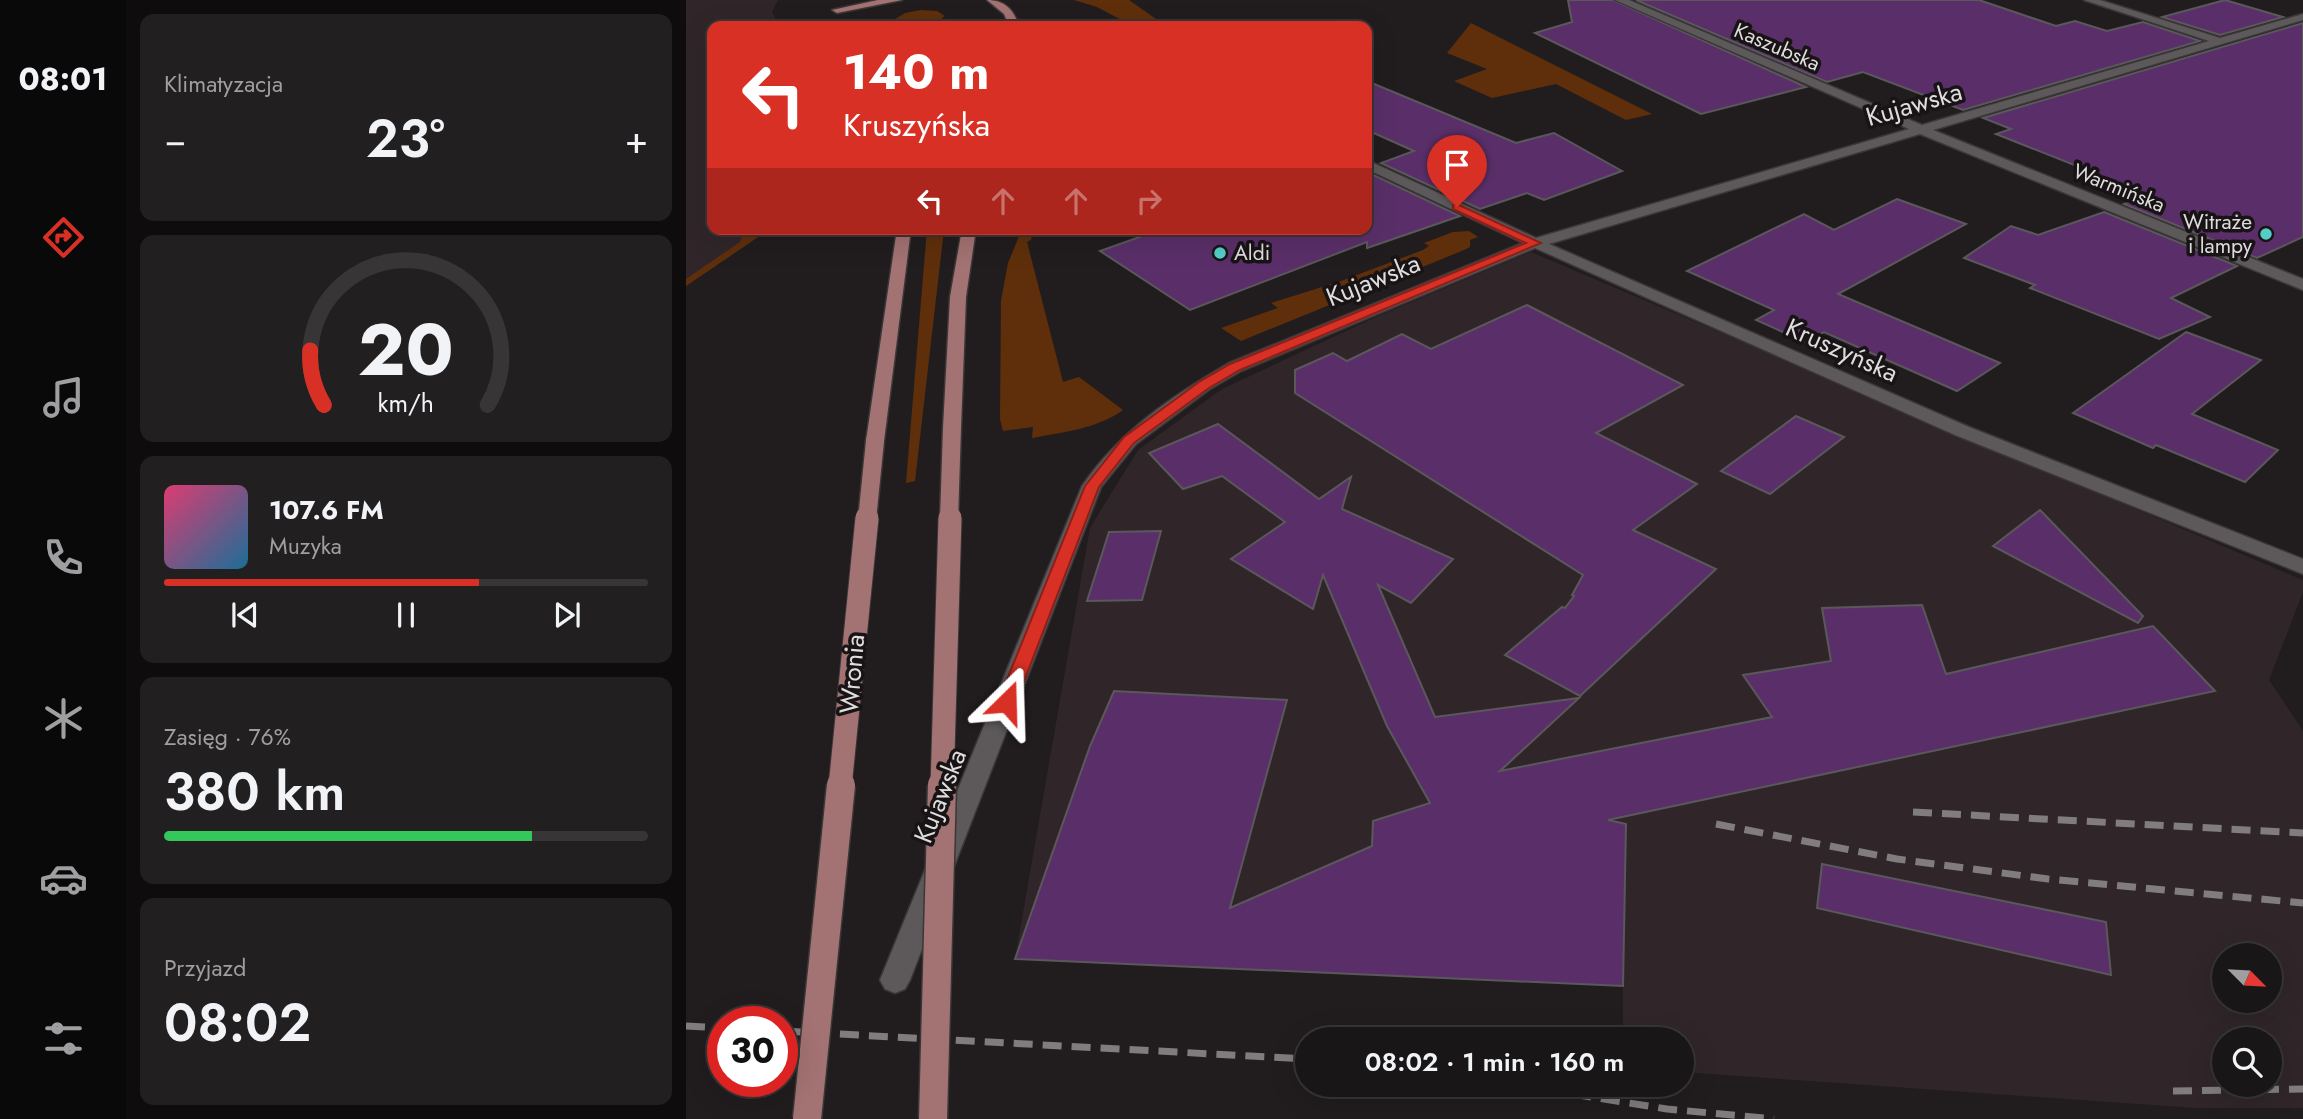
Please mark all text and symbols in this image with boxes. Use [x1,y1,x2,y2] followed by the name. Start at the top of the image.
[1729,15,1825,79] street label: Kaszubska
[843,37,989,107] text: 140 m
[728,49,819,140] icon: left
[18,56,108,102] text: 08:01
[164,67,283,101] text: Klimatyzacja
[1861,72,1967,136] street label: Kujawska
[366,101,445,177] text: 23°
[843,102,990,148] text: Kruszyńska
[164,112,186,167] text: −
[625,112,648,167] text: +
[1427,135,1487,207] pin
[1438,146,1476,184] icon: arrive
[2069,156,2169,220] street label: Warmińska
[911,182,949,220] icon: left
[984,182,1022,220] icon: ahead
[1057,182,1095,220] icon: ahead
[1130,182,1168,220] icon: right
[2183,207,2253,261] place label: Witraże i lampy
[39,213,88,262] icon: directions
[2258,226,2274,242] marker: Witraże i lampy
[1234,238,1270,268] place label: Aldi
[1320,244,1426,316] street label: Kujawska
[1212,245,1228,261] marker: Aldi
[358,297,454,402] text: 20
[1780,308,1904,392] street label: Kruszyńska
[39,373,88,422] icon: music
[378,384,434,420] text: km/h
[269,491,384,529] text: 107.6 FM
[269,529,342,563] text: Muzyka
[39,533,88,582] icon: phone
[226,596,264,634] icon: previous
[387,596,425,634] icon: pause
[548,596,586,634] icon: next
[830,633,874,715] street label: Wronia
[970,665,1044,739] position arrow
[39,694,88,743] icon: climate
[164,720,291,754] text: Zasięg · 76%
[904,743,976,849] street label: Kujawska
[164,754,345,830] text: 380 km
[39,854,88,903] icon: car
[2212,943,2282,1013] north arrow
[2212,943,2282,1097] map controls
[164,951,246,985] text: Przyjazd
[164,985,311,1061] text: 08:02
[707,1006,798,1097] speed limit sign: 30
[39,1014,88,1063] icon: filters
[2212,1027,2282,1097] button: search
[1365,1043,1624,1081] text: 08:02 · 1 min · 160 m

